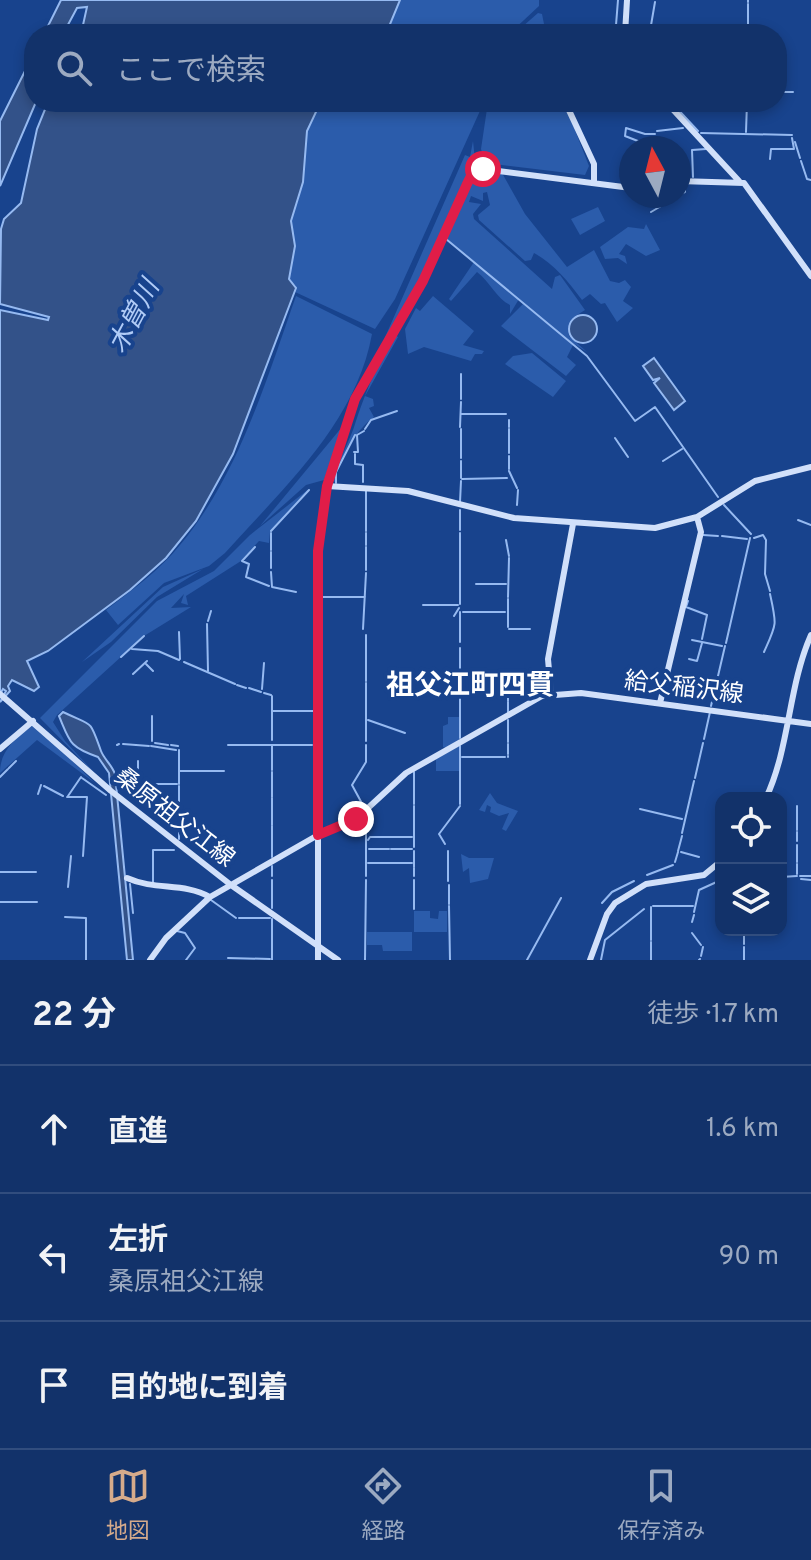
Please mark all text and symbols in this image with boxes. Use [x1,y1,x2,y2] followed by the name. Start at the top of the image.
[24,24,787,112] search box
[52,46,96,90] icon: search
[116,54,266,91] text: ここで検索
[619,136,691,208] north arrow
[465,151,501,187] route start
[102,272,169,359] water label: 木曽川
[622,667,745,711] street label: 給父稲沢線
[386,669,554,705] district label: 祖父江町四貫
[108,762,240,875] street label: 桑原祖父江線
[715,792,787,936] map controls
[715,792,787,864] button: locate
[338,801,374,837] route end
[715,864,787,936] button: layers
[32,995,116,1038] text: 22 分
[647,999,779,1032] text: 徒歩 · 1.7 km
[32,1107,76,1151] icon: ahead
[706,1113,779,1146] text: 1.6 km
[108,1115,168,1152] text: 直進
[108,1223,168,1260] text: 左折
[32,1235,76,1279] icon: left
[719,1241,779,1274] text: 90 m
[108,1267,264,1300] text: 桑原祖父江線
[32,1363,76,1407] icon: arrive
[108,1371,288,1408] text: 目的地に到着
[106,1464,150,1546] tab: 地図
[361,1464,405,1546] tab: 経路
[617,1464,705,1546] tab: 保存済み

